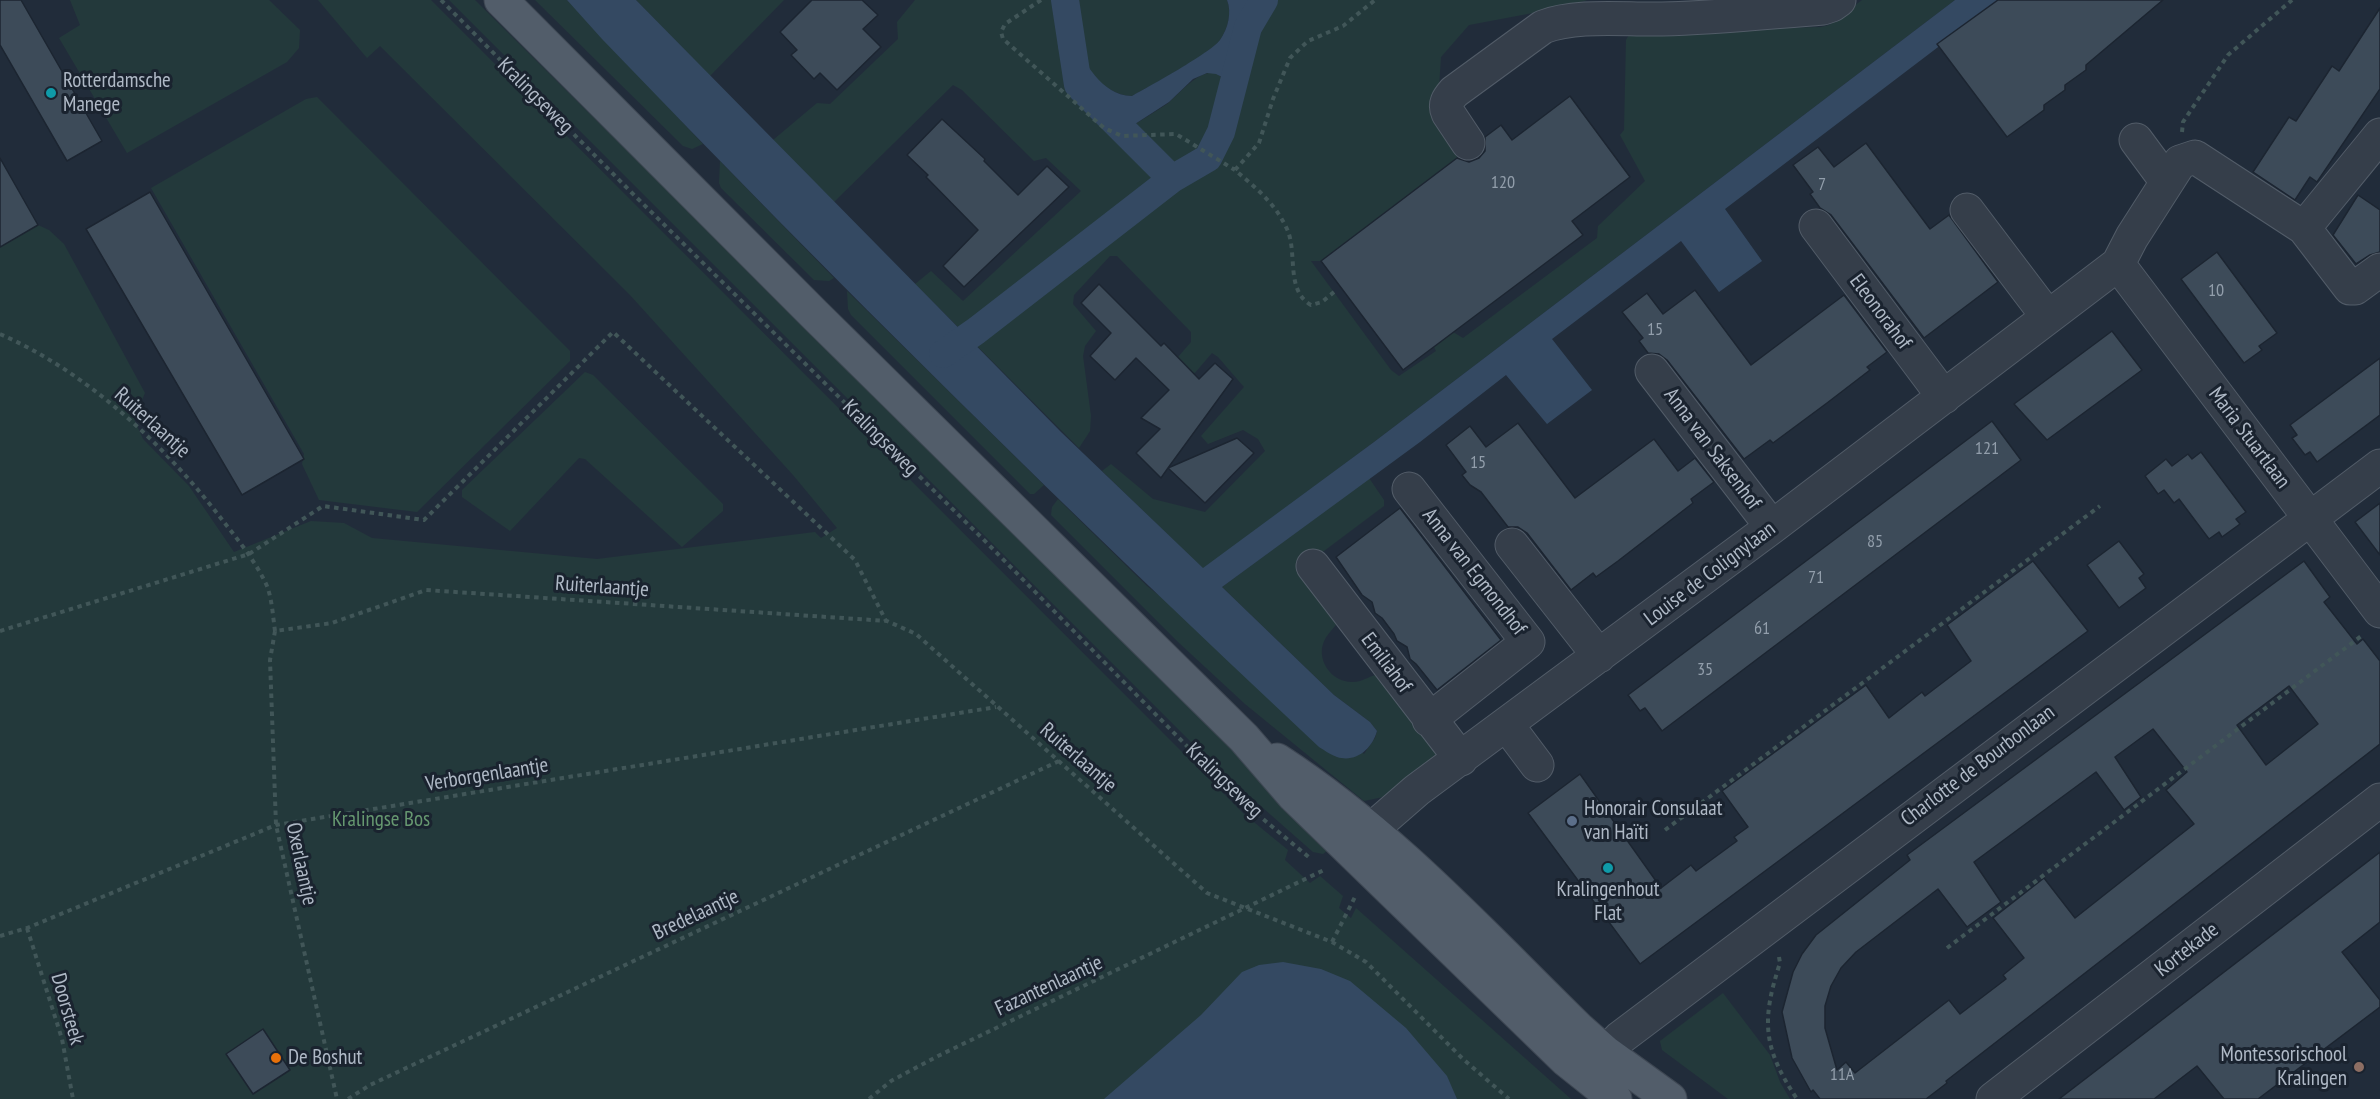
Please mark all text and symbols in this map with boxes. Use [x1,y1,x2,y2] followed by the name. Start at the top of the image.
[492,53,578,139] street label: Kralingseweg
[63,68,171,118] place label: Rotterdamsche Manege
[44,86,58,100] marker: Rotterdamsche Manege
[1491,172,1515,194] house number: 120
[1818,174,1826,196] house number: 7
[1844,270,1916,354] street label: Eleonorahof
[2208,280,2224,302] house number: 10
[1647,319,1663,341] house number: 15
[109,382,195,464] street label: Ruiterlaantje
[2203,382,2295,494] street label: Maria Stuartlaan
[1658,383,1766,515] street label: Anna van Saksenhof
[837,395,923,481] street label: Kralingseweg
[1975,438,1999,460] house number: 121
[1470,452,1486,474] house number: 15
[1417,504,1531,640] street label: Anna van Egmondhof
[1639,517,1781,631] street label: Louise de Colignylaan
[1867,531,1883,553] house number: 85
[1808,567,1824,589] house number: 71
[554,571,650,603] street label: Ruiterlaantje
[1754,618,1770,640] house number: 61
[1355,628,1417,698] street label: Emiliahof
[1697,659,1713,681] house number: 35
[1896,700,2060,832] street label: Charlotte de Bourbonlaan
[1034,718,1122,798] street label: Ruiterlaantje
[1180,738,1268,824] street label: Kralingseweg
[424,753,550,797] street label: Verborgenlaantje
[1584,796,1723,846] place label: Honorair Consulaat van Haïti
[332,807,430,833] park label: Kralingse Bos
[1565,814,1579,828] marker: Honorair Consulaat van Haïti
[280,821,322,907] street label: Oxerlaantje
[1601,861,1615,875] marker: Kralingenhout Flat
[1557,877,1659,927] place label: Kralingenhout Flat
[649,884,743,946] street label: Bredelaantje
[2150,917,2224,983] street label: Kortekade
[991,950,1107,1022] street label: Fazantenlaantje
[45,970,89,1048] street label: Doorsteek
[2221,1042,2347,1092] place label: Montessorischool Kralingen
[288,1045,362,1071] place label: De Boshut
[269,1051,283,1065] marker: De Boshut
[2352,1060,2366,1074] marker: Montessorischool Kralingen
[1830,1064,1854,1086] house number: 11A

